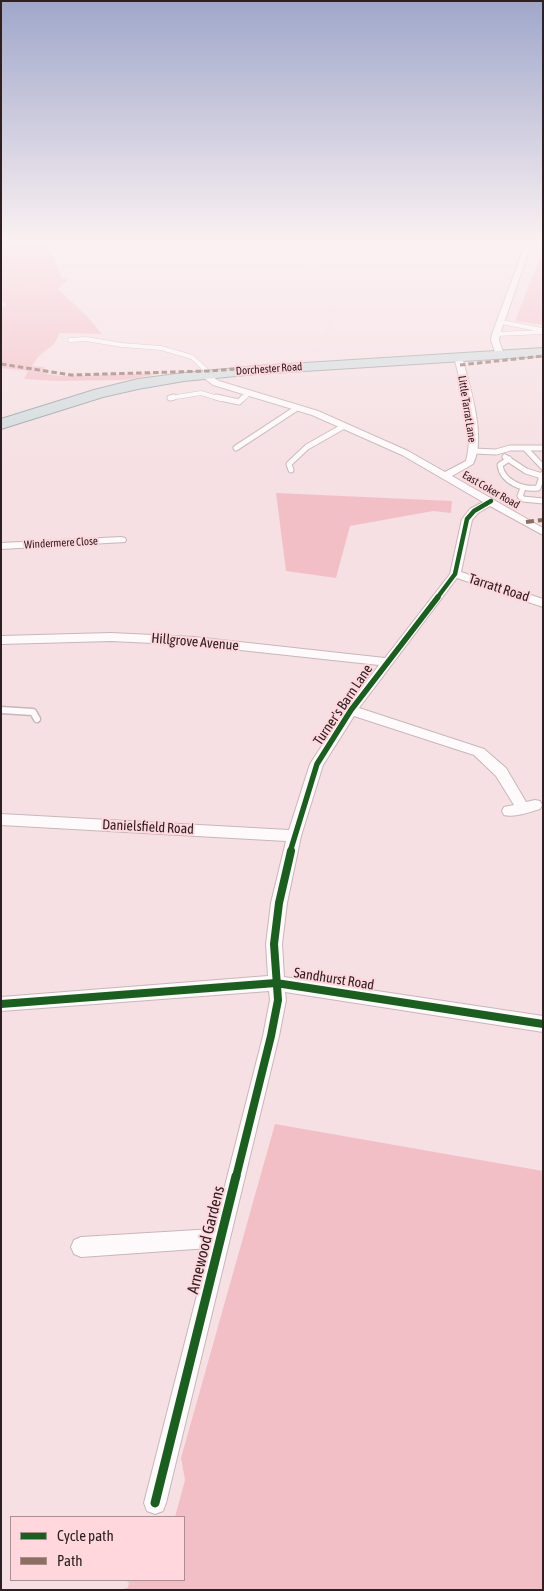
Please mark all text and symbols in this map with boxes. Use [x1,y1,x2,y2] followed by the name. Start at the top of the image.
[235,360,303,378] street label: Dorchester Road
[455,375,479,443] street label: Little Tarrat Lane
[460,468,522,512] street label: East Coker Road
[24,534,98,552] street label: Windermere Close
[467,570,531,606] street label: Tarratt Road
[151,630,239,654] street label: Hillgrove Avenue
[310,661,376,749] street label: Turner's Barn Lane
[102,816,194,838] street label: Danielsfield Road
[293,964,375,994] street label: Sandhurst Road
[183,1184,229,1296] street label: Arnewood Gardens
[10,1516,185,1581] legend
[57,1527,114,1544] text: Cycle path
[57,1552,83,1569] text: Path

